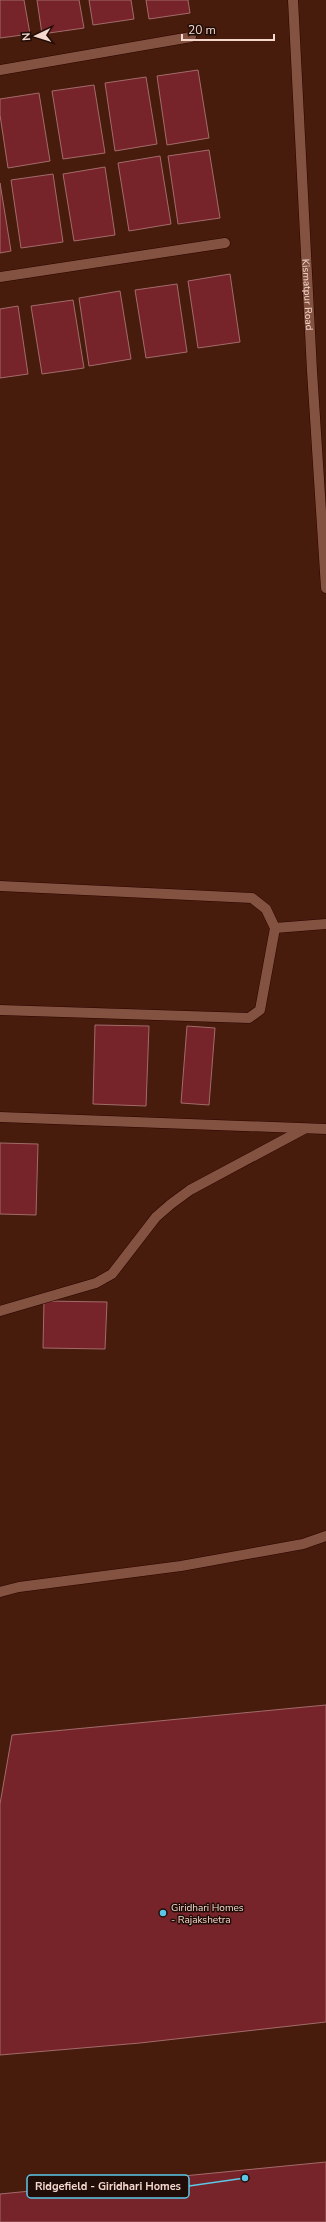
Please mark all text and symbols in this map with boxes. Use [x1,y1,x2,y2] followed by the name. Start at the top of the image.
[16,16,56,56] north arrow
[182,16,274,42] scale bar
[188,22,216,38] text: 20 m
[19,32,34,41] text: N
[298,259,316,331] street label: Kismatpur Road
[171,1901,244,1927] place label: Giridhari Homes - Rajakshetra
[158,1908,168,1918] marker: Giridhari Homes - Rajakshetra
[27,2175,189,2198] callout: Ridgefield - Giridhari Homes
[35,2179,181,2194] text: Ridgefield - Giridhari Homes

